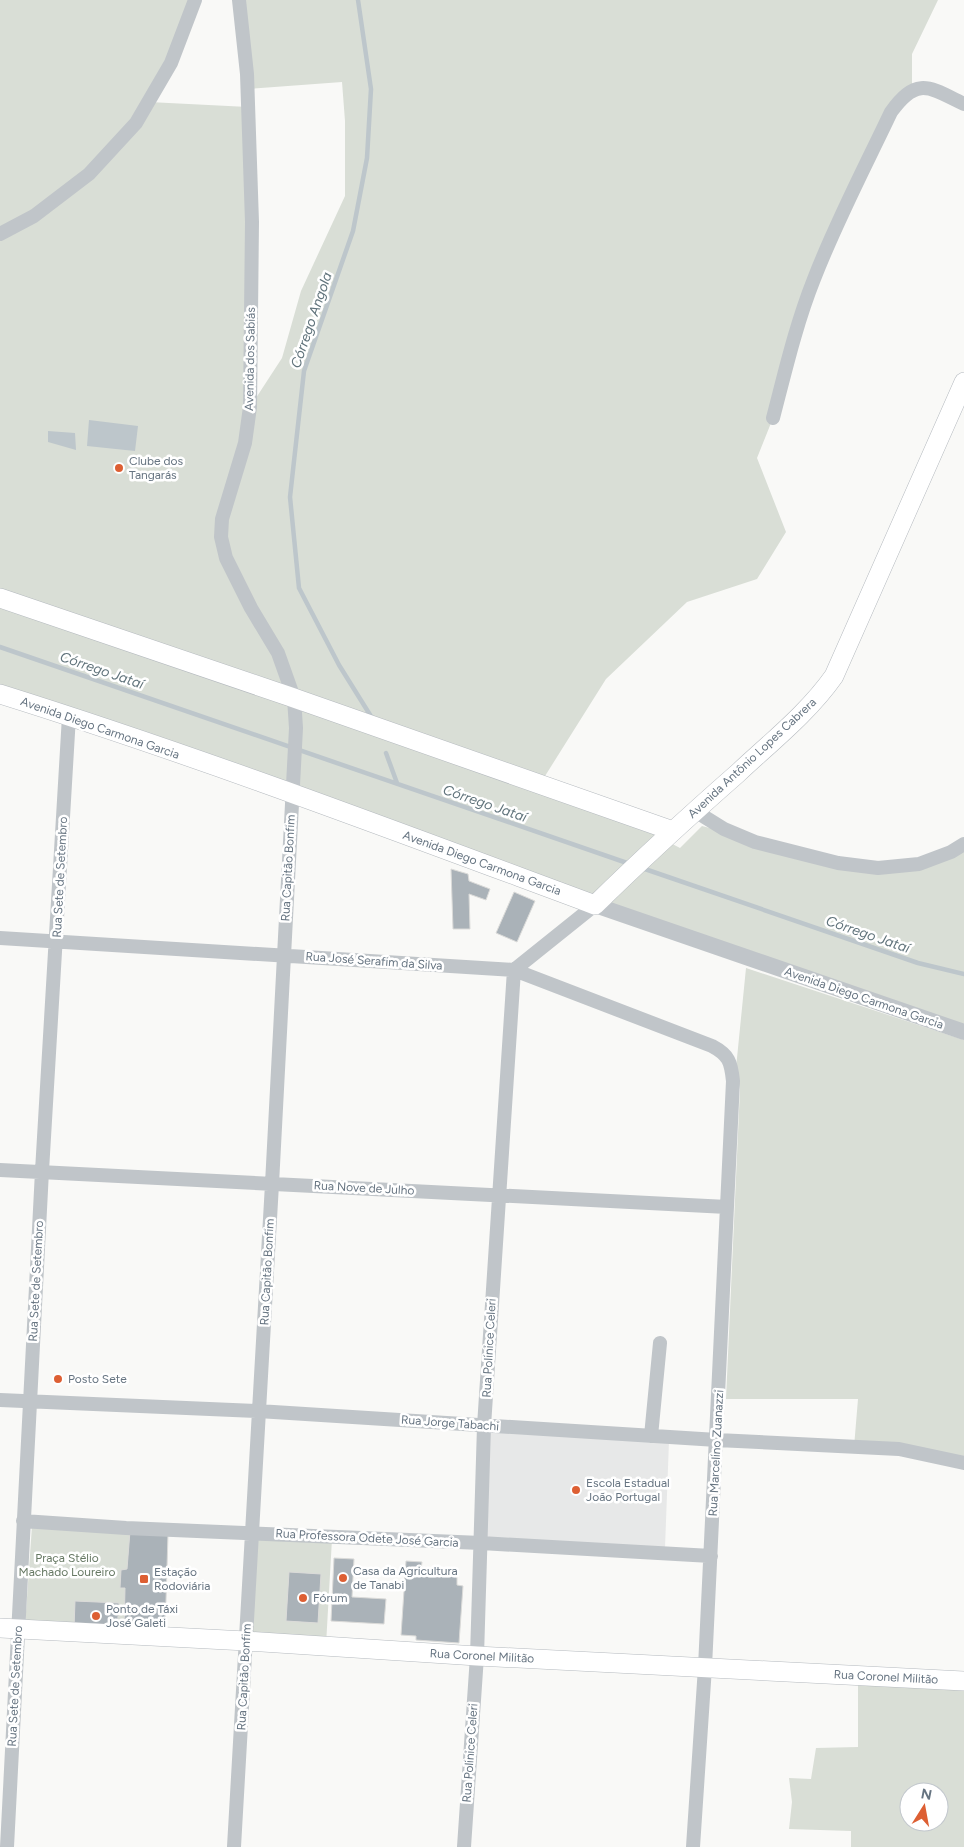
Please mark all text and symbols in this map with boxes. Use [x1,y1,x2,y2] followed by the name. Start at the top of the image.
[287,270,336,370] water label: Córrego Angola
[242,307,258,411] street label: Avenida dos Sabiás
[129,454,184,482] place label: Clube dos Tangarás
[113,462,125,474] marker: Clube dos Tangarás
[58,648,148,693] water label: Córrego Jataí
[19,694,181,762] street label: Avenida Diego Carmona Garcia
[685,695,819,821] street label: Avenida Antônio Lopes Cabrera
[441,781,531,826] water label: Córrego Jataí
[278,814,298,922] street label: Rua Capitão Bonfim
[50,816,70,938] street label: Rua Sete de Setembro
[401,828,563,898] street label: Avenida Diego Carmona Garcia
[824,912,914,957] water label: Córrego Jataí
[305,949,443,973] street label: Rua José Serafim da Silva
[783,964,945,1032] street label: Avenida Diego Carmona Garcia
[313,1178,415,1198] street label: Rua Nove de Julho
[257,1218,277,1326] street label: Rua Capitão Bonfim
[26,1220,46,1342] street label: Rua Sete de Setembro
[479,1298,499,1398] street label: Rua Polinice Celeri
[68,1372,127,1386] place label: Posto Sete
[52,1373,64,1385] marker: Posto Sete
[706,1389,726,1517] street label: Rua Marcelino Zuanazzi
[401,1413,499,1433] street label: Rua Jorge Tabachi
[586,1476,670,1504] place label: Escola Estadual João Portugal
[570,1484,582,1496] marker: Escola Estadual João Portugal
[275,1526,459,1550] street label: Rua Professora Odete José Garcia
[19,1551,115,1579] park label: Praça Stélio Machado Loureiro
[353,1564,458,1592] place label: Casa da Agricultura de Tanabi
[154,1565,210,1593] place label: Estação Rodoviária
[337,1572,349,1584] marker: Casa da Agricultura de Tanabi
[138,1573,150,1585] marker: Estação Rodoviária
[313,1591,347,1605] place label: Fórum
[297,1592,309,1604] marker: Fórum
[106,1602,178,1630] place label: Ponto de Táxi José Galeti
[90,1610,102,1622] marker: Ponto de Táxi José Galeti
[234,1623,254,1731] street label: Rua Capitão Bonfim
[5,1625,25,1747] street label: Rua Sete de Setembro
[429,1646,535,1666] street label: Rua Coronel Militão
[833,1667,939,1687] street label: Rua Coronel Militão
[460,1703,480,1803] street label: Rua Polinice Celeri
[899,1782,949,1832] north arrow
[919,1785,933,1804] text: N

